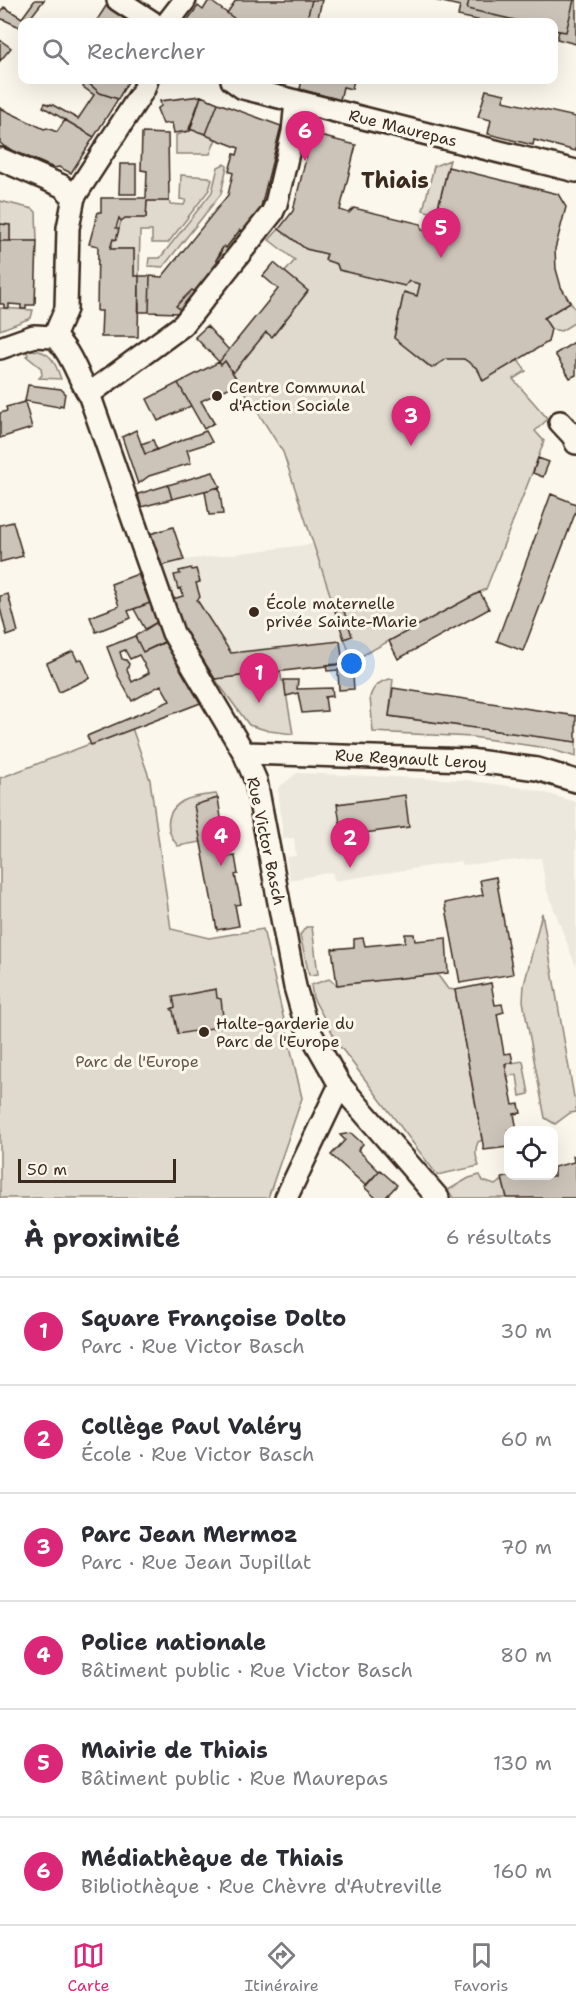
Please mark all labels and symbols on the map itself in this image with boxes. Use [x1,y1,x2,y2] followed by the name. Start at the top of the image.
[347,104,459,152] street label: Rue Maurepas
[286,112,324,161] pin: 6
[361,166,429,195] district label: Thiais
[422,208,460,258] pin: 5
[229,377,365,416] place label: Centre Communal d'Action Sociale
[210,389,224,403] marker: Centre Communal d'Action Sociale
[392,396,430,446] pin: 3
[266,593,418,632] place label: École maternelle privée Sainte-Marie
[247,605,261,619] marker: École maternelle privée Sainte-Marie
[337,649,366,678] your location
[240,654,278,703] pin: 1
[334,745,488,773] street label: Rue Regnault Leroy
[242,775,290,907] street label: Rue Victor Basch
[202,816,240,866] pin: 4
[330,818,370,868] pin: 2
[216,1013,354,1052] place label: Halte-garderie du Parc de l'Europe
[197,1025,211,1039] marker: Halte-garderie du Parc de l'Europe
[75,1051,199,1072] park label: Parc de l'Europe
[18,1156,176,1184] scale bar

